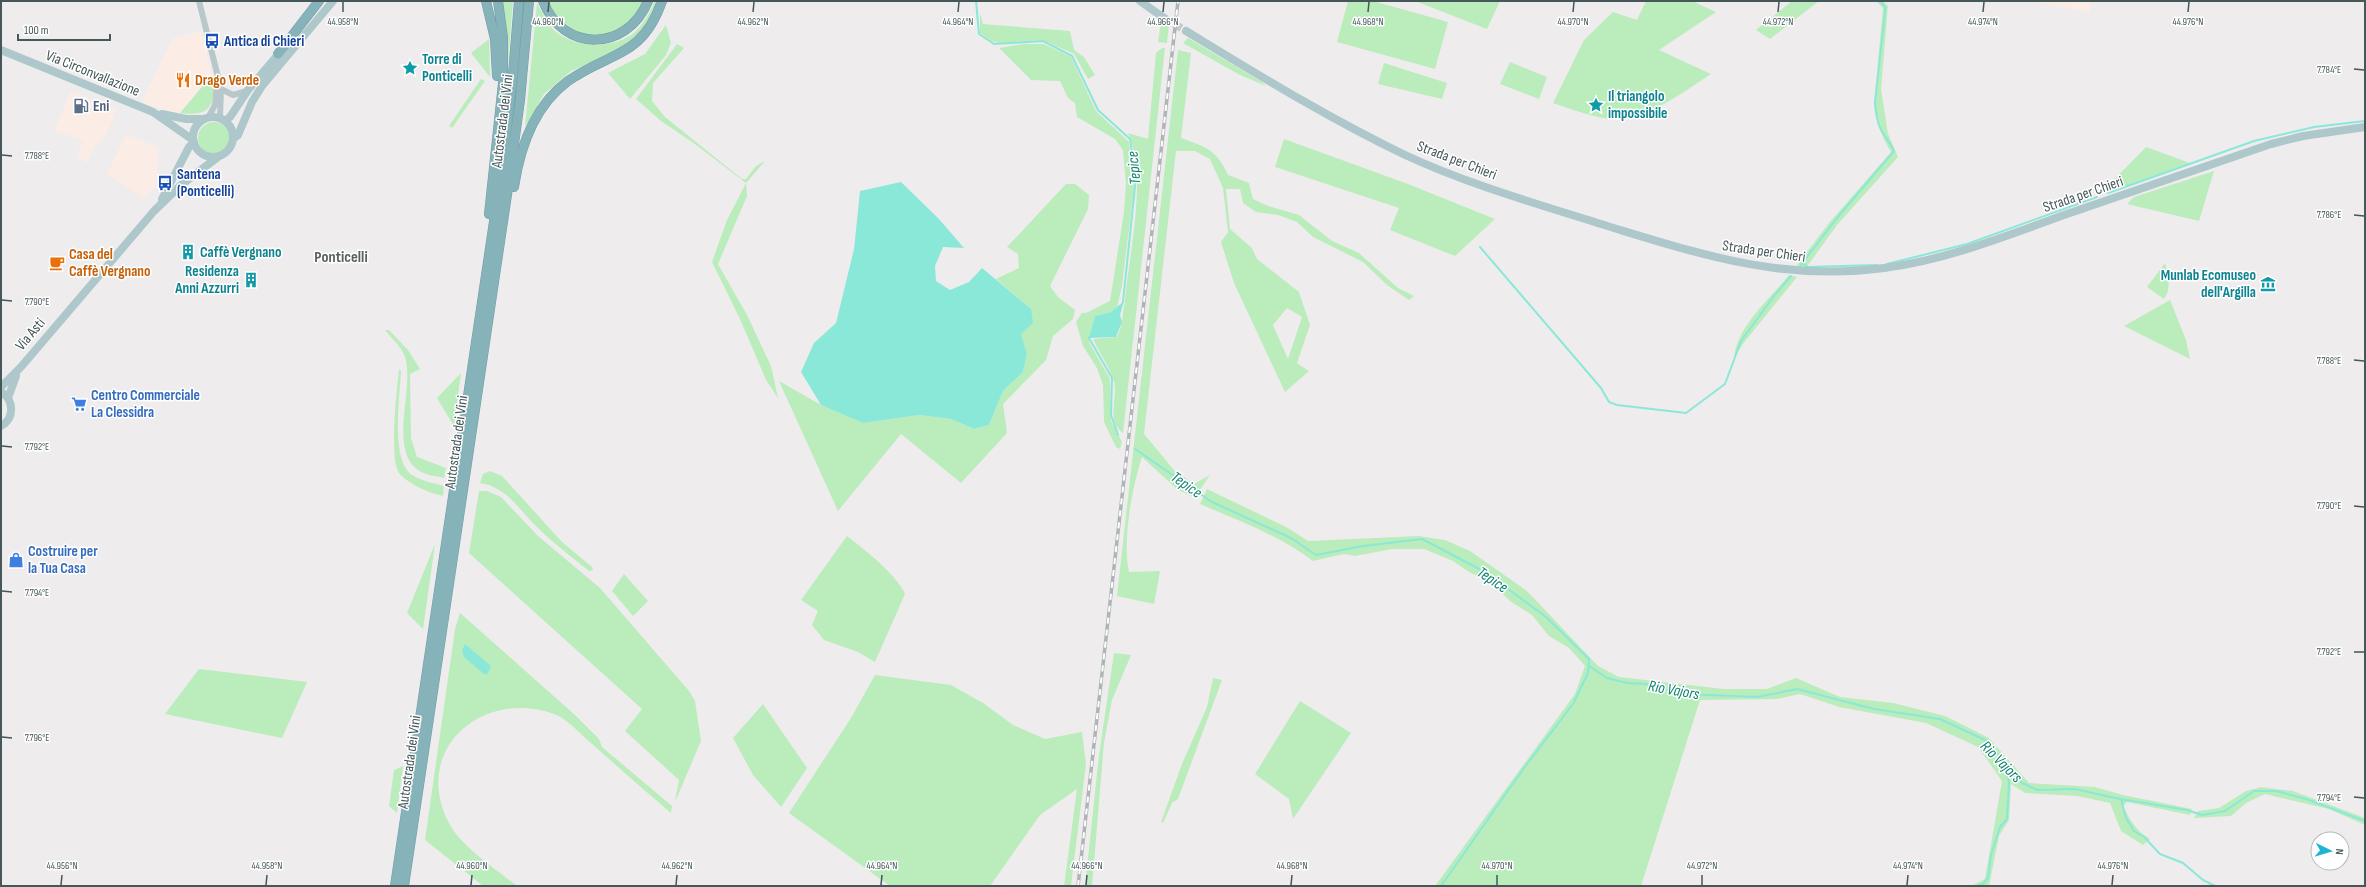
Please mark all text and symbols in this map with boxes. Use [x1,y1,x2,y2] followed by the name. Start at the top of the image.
[18,16,110,42] scale bar
[328,16,358,28] text: 44.958°N
[532,16,564,28] text: 44.960°N
[737,16,769,28] text: 44.962°N
[943,16,973,28] text: 44.964°N
[1147,16,1179,28] text: 44.966°N
[1352,16,1384,28] text: 44.968°N
[1558,16,1589,28] text: 44.970°N
[1763,16,1793,28] text: 44.972°N
[1968,16,1998,28] text: 44.974°N
[2173,16,2203,28] text: 44.976°N
[24,23,49,38] text: 100 m
[203,32,221,50] bus stop icon: Antica di Chieri
[223,32,304,51] place label: Antica di Chieri
[43,46,143,101] street label: Via Circonvallazione
[422,50,472,86] place label: Torre di Ponticelli
[401,59,419,77] place icon: Torre di Ponticelli
[2317,64,2341,76] text: 7.784°E
[174,71,192,89] restaurant icon: Drago Verde
[195,71,259,90] place label: Drago Verde
[487,73,518,170] street label: Autostrada dei Vini
[1608,87,1667,123] place label: Il triangolo impossibile
[1587,96,1605,114] place icon: Il triangolo impossibile
[72,97,90,115] fuel station icon: Eni
[93,97,109,116] place label: Eni
[1414,137,1500,184] street label: Strada per Chieri
[25,150,49,162] text: 7.788°E
[1124,150,1145,185] water label: Tepice
[177,165,234,201] place label: Santena (Ponticelli)
[2040,172,2126,217] street label: Strada per Chieri
[156,174,174,192] bus stop icon: Santena (Ponticelli)
[2317,209,2341,221] text: 7.786°E
[1721,236,1807,267] street label: Strada per Chieri
[179,243,197,261] building icon: Caffè Vergnano
[200,243,281,262] place label: Caffè Vergnano
[69,245,150,281] place label: Casa del Caffè Vergnano
[314,248,368,267] district label: Ponticelli
[48,254,66,272] cafe icon: Casa del Caffè Vergnano
[174,262,239,298] place label: Residenza Anni Azzurri
[2161,266,2256,302] place label: Munlab Ecomuseo dell'Argilla
[242,271,260,289] building icon: Residenza Anni Azzurri
[2259,275,2277,293] museum icon: Munlab Ecomuseo dell'Argilla
[25,296,49,308] text: 7.790°E
[11,314,50,355] street label: Via Asti
[2317,355,2341,367] text: 7.788°E
[91,386,200,422] place label: Centro Commerciale La Clessidra
[440,394,472,491] street label: Autostrada dei Vini
[70,395,88,413] supermarket icon: Centro Commerciale La Clessidra
[25,441,49,453] text: 7.792°E
[1167,468,1205,503] water label: Tepice
[2317,500,2341,512] text: 7.790°E
[28,542,98,578] place label: Costruire per la Tua Casa
[7,551,25,569] shop icon: Costruire per la Tua Casa
[1473,563,1511,597] water label: Tepice
[25,587,49,599] text: 7.794°E
[2317,646,2341,658] text: 7.792°E
[1647,677,1701,704] water label: Rio Vajors
[393,714,425,811] street label: Autostrada dei Vini
[25,732,49,744] text: 7.796°E
[1976,737,2026,787] water label: Rio Vajors
[2317,792,2341,804] text: 7.794°E
[2310,831,2350,871] north arrow
[2333,848,2346,855] text: N
[47,860,77,872] text: 44.956°N
[252,860,282,872] text: 44.958°N
[456,860,488,872] text: 44.960°N
[661,860,693,872] text: 44.962°N
[867,860,897,872] text: 44.964°N
[1071,860,1103,872] text: 44.966°N
[1276,860,1308,872] text: 44.968°N
[1482,860,1513,872] text: 44.970°N
[1687,860,1717,872] text: 44.972°N
[1893,860,1923,872] text: 44.974°N
[2098,860,2128,872] text: 44.976°N

